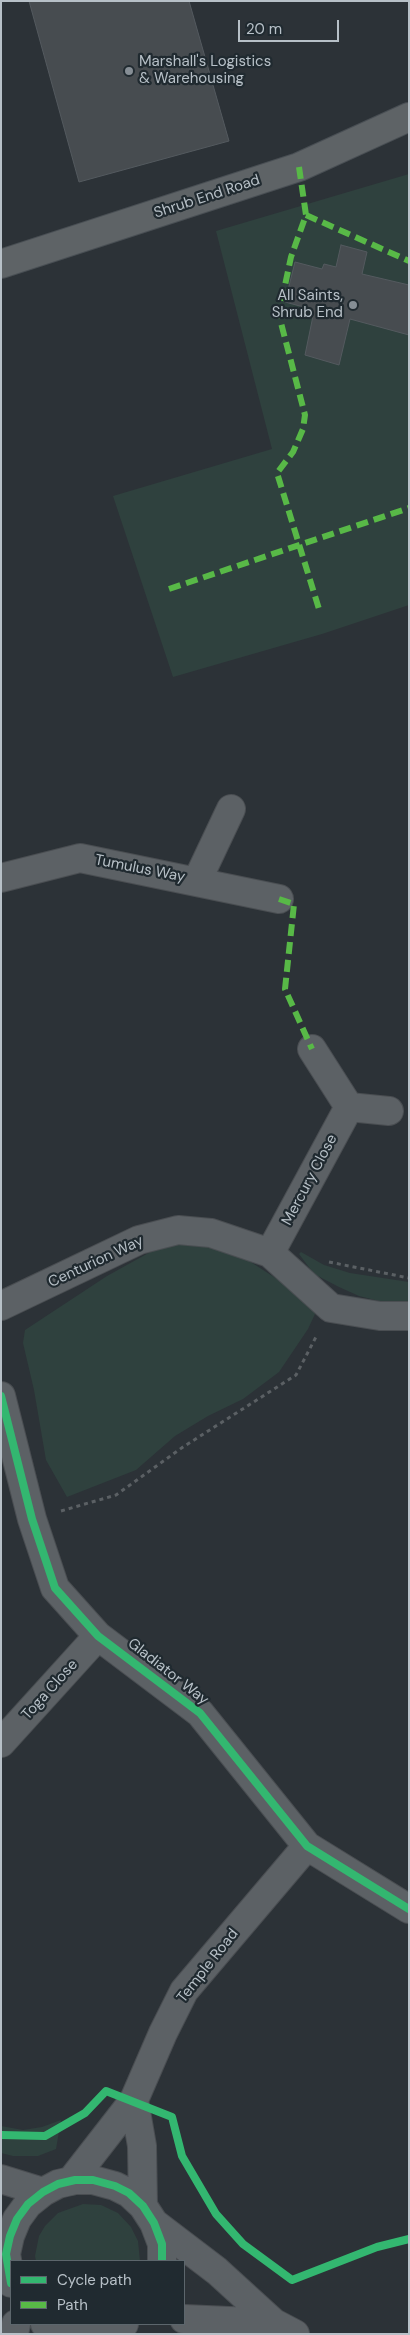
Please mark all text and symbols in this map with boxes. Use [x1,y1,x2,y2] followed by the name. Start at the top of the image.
[240,10,341,42] scale bar
[246,19,282,39] text: 20 m
[139,53,271,88] place label: Marshall's Logistics & Warehousing
[123,65,135,77] marker: Marshall's Logistics & Warehousing
[152,171,262,223] street label: Shrub End Road
[272,287,343,322] place label: All Saints, Shrub End
[347,299,359,311] marker: All Saints, Shrub End
[93,851,187,887] street label: Tumulus Way
[278,1131,342,1229] street label: Mercury Close
[45,1232,147,1292] street label: Centurion Way
[124,1635,212,1709] street label: Gladiator Way
[18,1656,82,1724] street label: Toga Close
[173,1925,243,2007] street label: Temple Road
[10,2260,185,2325] legend
[57,2270,132,2290] text: Cycle path
[57,2295,88,2315] text: Path

